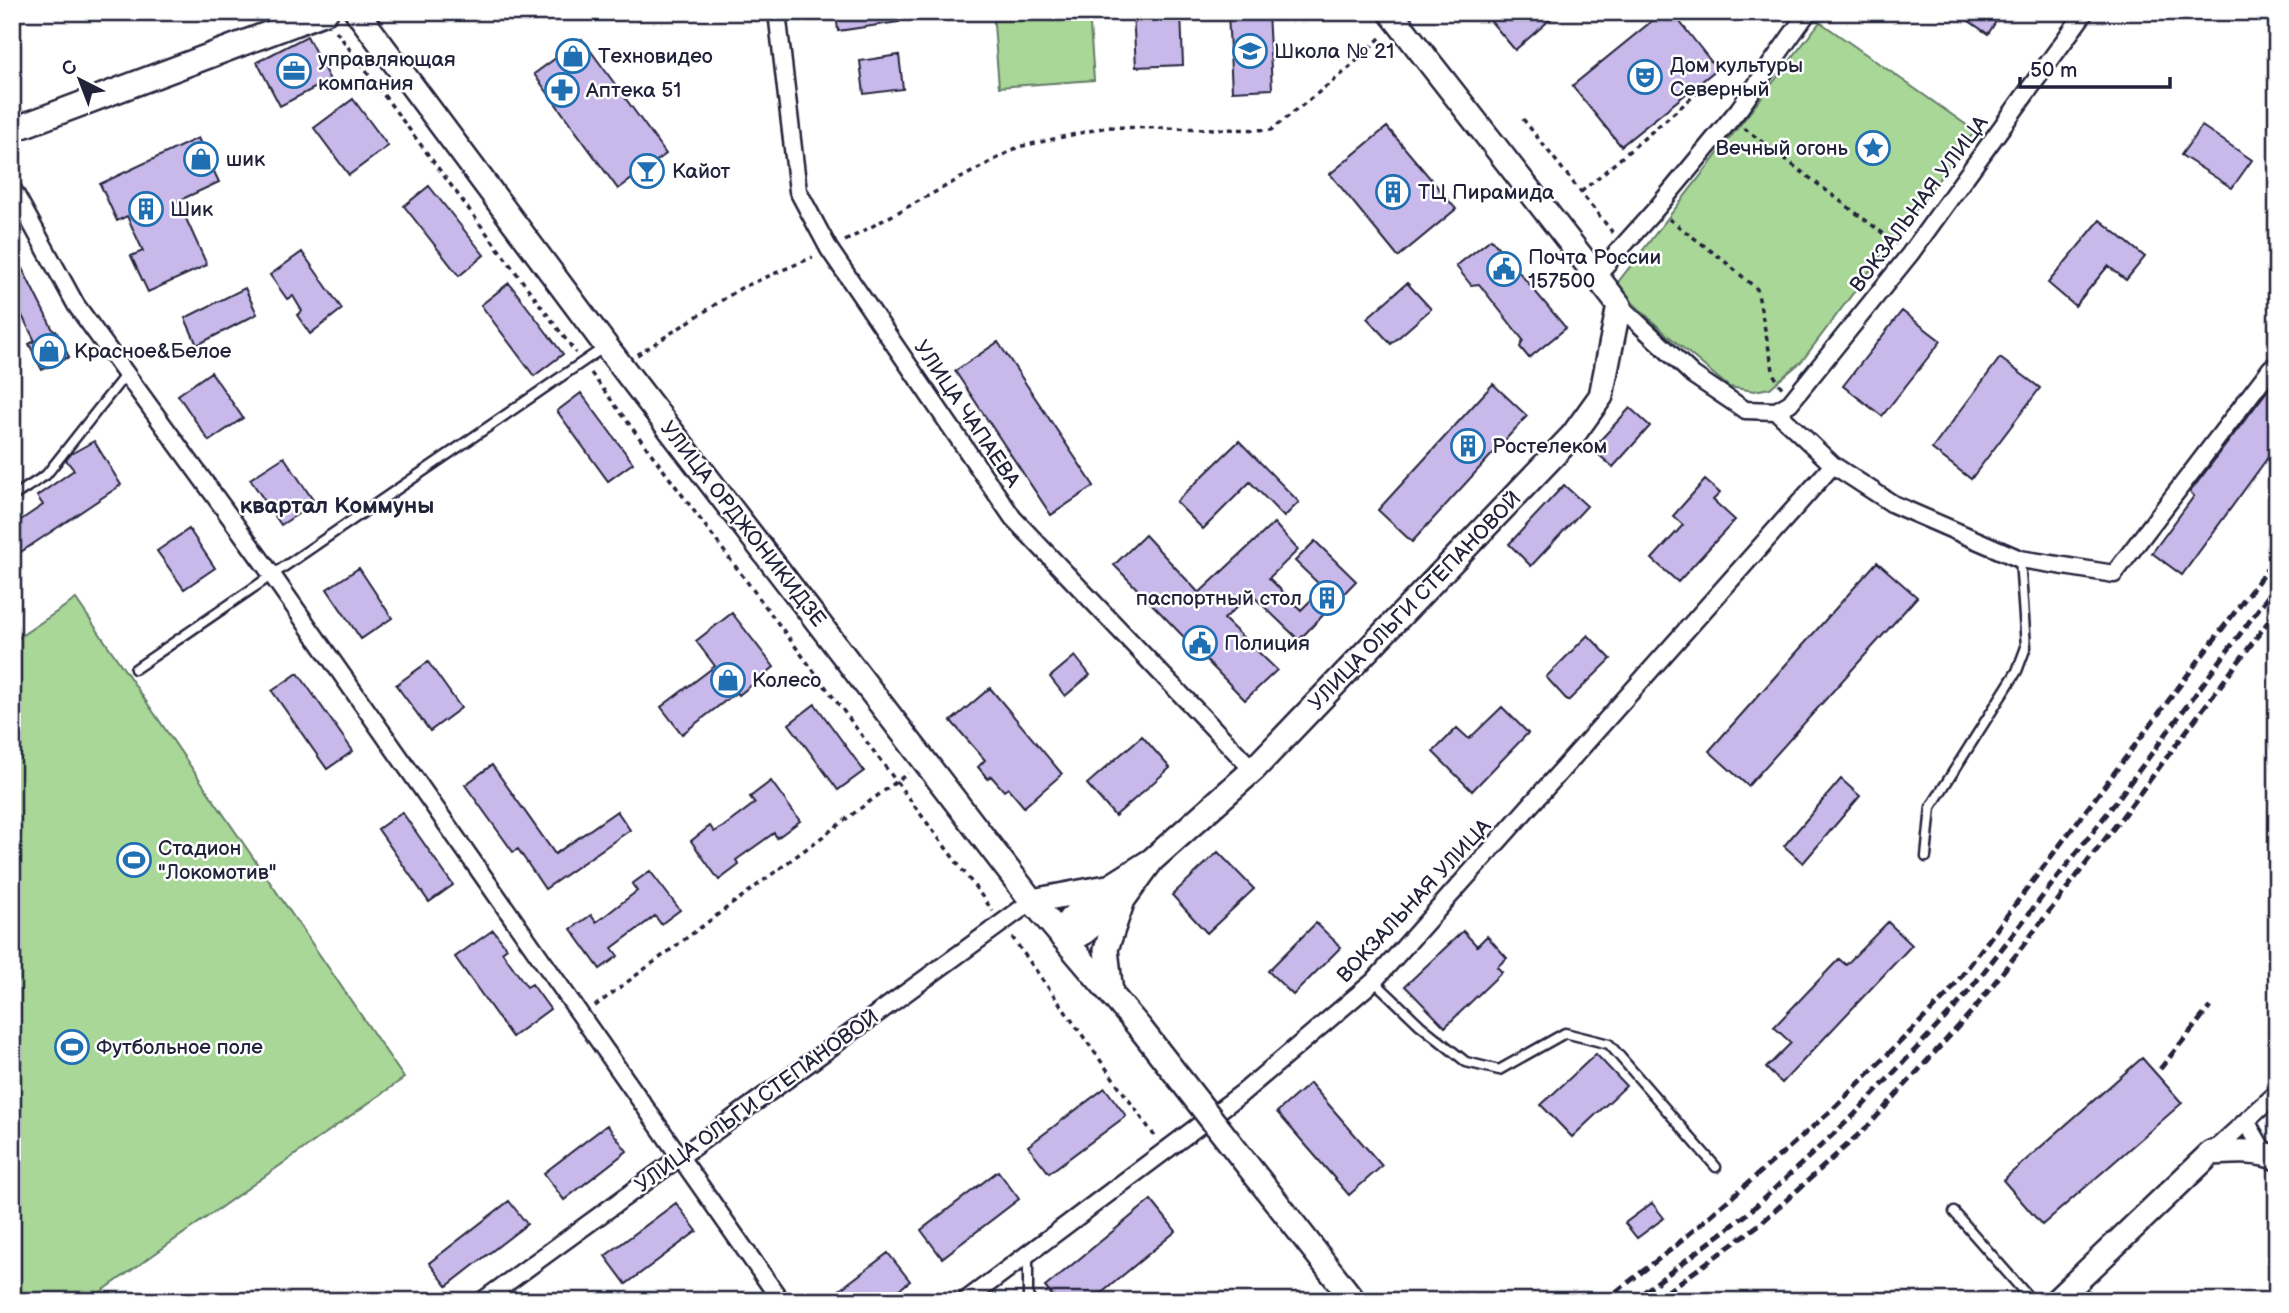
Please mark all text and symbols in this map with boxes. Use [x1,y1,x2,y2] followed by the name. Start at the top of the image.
[1231,32,1269,70] school or university icon: Школа № 21
[554,37,592,75] shop icon: Tехновидео
[1274,39,1394,64] place label: Школа № 21
[598,44,713,69] place label: Tехновидео
[46,46,116,116] north arrow
[2020,46,2170,90] scale bar
[318,47,456,96] place label: управляющая компания
[275,52,313,90] office icon: управляющая компания
[1670,53,1803,102] place label: Дом культуры Северный
[57,56,82,81] text: С
[1626,58,1664,96] theatre icon: Дом культуры Северный
[2030,58,2077,83] text: 50 m
[543,71,581,109] pharmacy icon: Аптека 51
[585,78,681,103] place label: Аптека 51
[1845,111,1994,297] street label: ВОКЗАЛЬНАЯ УЛИЦА
[1854,129,1892,167] place icon: Вечный огонь
[1716,136,1849,161] place label: Вечный огонь
[182,140,220,178] shop icon: шик
[226,147,265,172] place label: шик
[628,152,666,190] bar icon: Кайот
[672,159,730,184] place label: Кайот
[1374,173,1412,211] building icon: ТЦ Пирамида
[1418,180,1555,205] place label: ТЦ Пирамида
[127,190,165,228] building icon: Шик
[170,197,213,222] place label: Шик
[1528,245,1661,294] place label: Почта России 157500
[1485,250,1523,288] public building icon: Почта России 157500
[30,332,68,370] shop icon: Красное&Белое
[909,336,1026,493] street label: УЛИЦА ЧАПАЕВА
[74,339,232,364] place label: Красное&Белое
[655,416,831,632] street label: УЛИЦА ОРДЖОНИКИДЗЕ
[1449,427,1487,465] building icon: Ростелеком
[1492,434,1607,459] place label: Ростелеком
[1304,486,1526,716] street label: УЛИЦА ОЛЬГИ СТЕПАНОВОЙ
[240,492,434,520] district label: квартал Коммуны
[1308,579,1346,617] building icon: паспортный стол
[1136,586,1302,611] place label: паспортный стол
[1181,624,1219,662] public building icon: Полиция
[1224,631,1310,656] place label: Полиция
[709,661,747,699] shop icon: Колесо
[752,668,821,693] place label: Колесо
[1332,814,1496,988] street label: ВОКЗАЛЬНАЯ УЛИЦА
[158,836,277,885] place label: Стадион "Локомотив"
[115,841,153,879] sports icon: Стадион "Локомотив"
[630,1004,884,1198] street label: УЛИЦА ОЛЬГИ СТЕПАНОВОЙ
[53,1028,91,1066] sports icon: Футбольное поле
[96,1035,263,1060] place label: Футбольное поле

